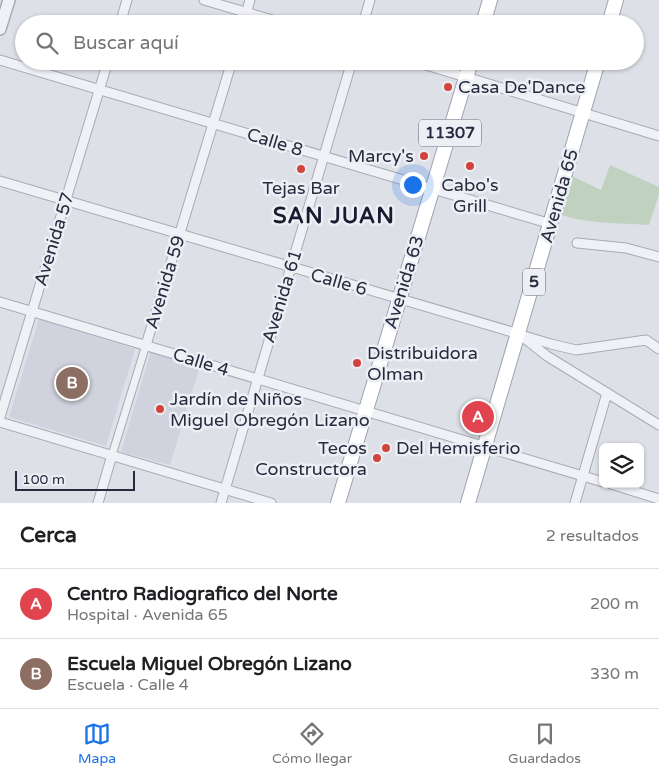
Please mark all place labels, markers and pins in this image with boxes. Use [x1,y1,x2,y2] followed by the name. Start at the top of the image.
[458,76,586,98] place label: Casa De'Dance
[442,81,454,93] marker: Casa De'Dance
[348,145,414,167] place label: Marcy's
[418,150,430,162] marker: Marcy's
[464,160,476,172] marker: Cabo's Grill
[295,163,307,175] marker: Tejas Bar
[441,174,499,217] place label: Cabo's Grill
[262,177,340,199] place label: Tejas Bar
[367,342,478,385] place label: Distribuidora Olman
[351,357,363,369] marker: Distribuidora Olman
[56,364,88,402] pin: B
[170,388,370,431] place label: Jardín de Niños Miguel Obregón Lizano
[462,398,494,436] pin: A
[154,403,166,415] marker: Jardín de Niños Miguel Obregón Lizano
[255,437,367,480] place label: Tecos Constructora
[396,437,521,459] place label: Del Hemisferio
[380,442,392,454] marker: Del Hemisferio
[371,452,383,464] marker: Tecos Constructora

